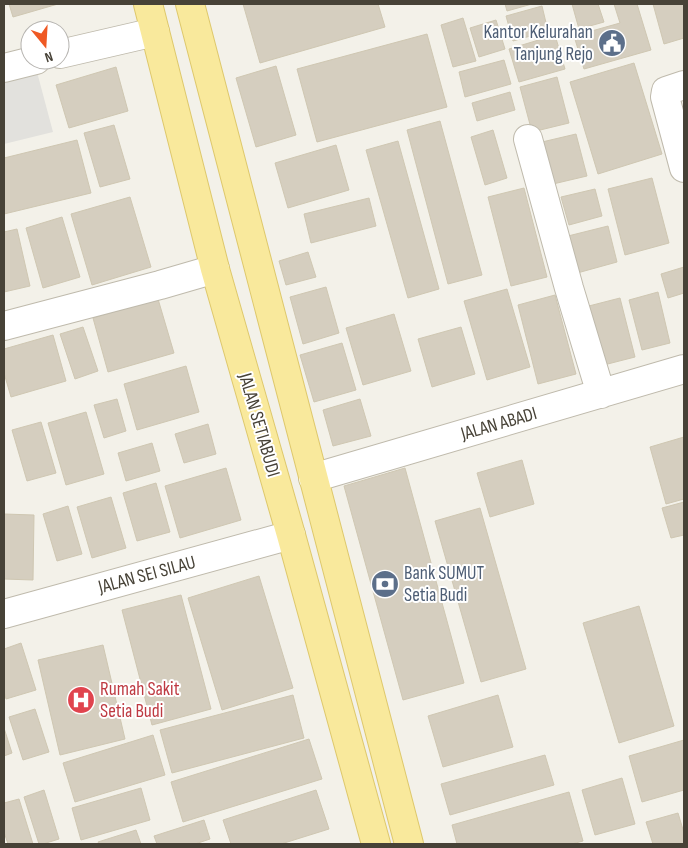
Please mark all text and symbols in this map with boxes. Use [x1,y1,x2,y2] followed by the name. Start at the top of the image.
[20,20,70,70] north arrow
[484,21,593,66] place label: Kantor Kelurahan Tanjung Rejo
[597,28,627,58] public building icon: Kantor Kelurahan Tanjung Rejo
[43,48,55,66] text: N
[233,370,285,479] street label: JALAN SETIABUDI
[457,402,540,446] street label: JALAN ABADI
[95,551,198,599] street label: JALAN SEI SILAU
[404,562,484,607] place label: Bank SUMUT Setia Budi
[370,569,400,599] bank icon: Bank SUMUT Setia Budi
[100,678,180,723] place label: Rumah Sakit Setia Budi
[66,685,96,715] hospital icon: Rumah Sakit Setia Budi

